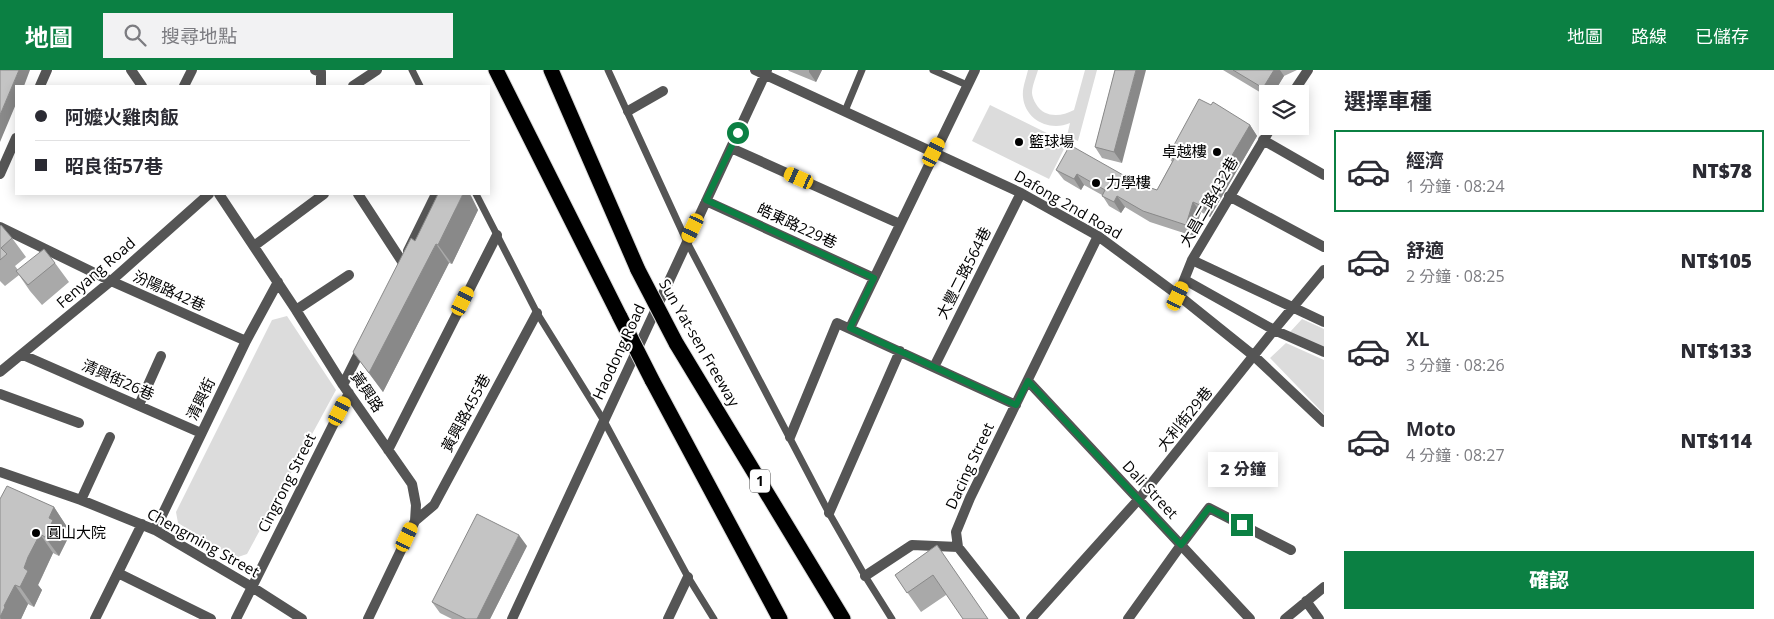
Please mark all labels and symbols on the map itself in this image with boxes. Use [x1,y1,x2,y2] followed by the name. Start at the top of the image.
[727,122,749,144] route start
[1029,131,1074,151] place label: 籃球場
[920,135,947,169] car
[1013,136,1025,148] marker: 籃球場
[1162,141,1207,161] place label: 卓越樓
[1211,146,1223,158] marker: 卓越樓
[1174,153,1242,250] street label: 大昌二路432巷
[782,165,815,191] car
[1011,165,1126,243] street label: Dafong 2nd Road
[1106,172,1151,192] place label: 力學樓
[1090,177,1102,189] marker: 力學樓
[754,198,840,252] street label: 皓東路229巷
[679,211,706,245] car
[931,223,995,322] street label: 大豐二路564巷
[52,232,139,312] street label: Fenyang Road
[130,265,209,315] street label: 汾陽路42巷
[655,275,745,410] street label: Sun Yat-sen Freeway
[1164,279,1191,313] car
[449,284,476,318] car
[587,300,649,403] street label: Haodong Road
[79,354,158,404] street label: 清興街26巷
[347,367,389,416] street label: 黃興路
[436,370,494,455] street label: 黃興路455巷
[181,374,219,423] street label: 清興街
[1152,382,1216,455] street label: 大利街29巷
[326,394,353,428] car
[940,419,998,512] street label: Dacing Street
[252,430,320,536] street label: Cingrong Street
[1207,452,1277,488] callout: 2 分鐘
[1119,456,1183,523] street label: Dali Street
[750,470,770,492] road number: 1
[144,503,263,581] street label: Chengming Street
[1231,514,1253,536] route end
[393,520,420,554] car
[46,522,106,542] place label: 圓山大院
[30,527,42,539] marker: 圓山大院

